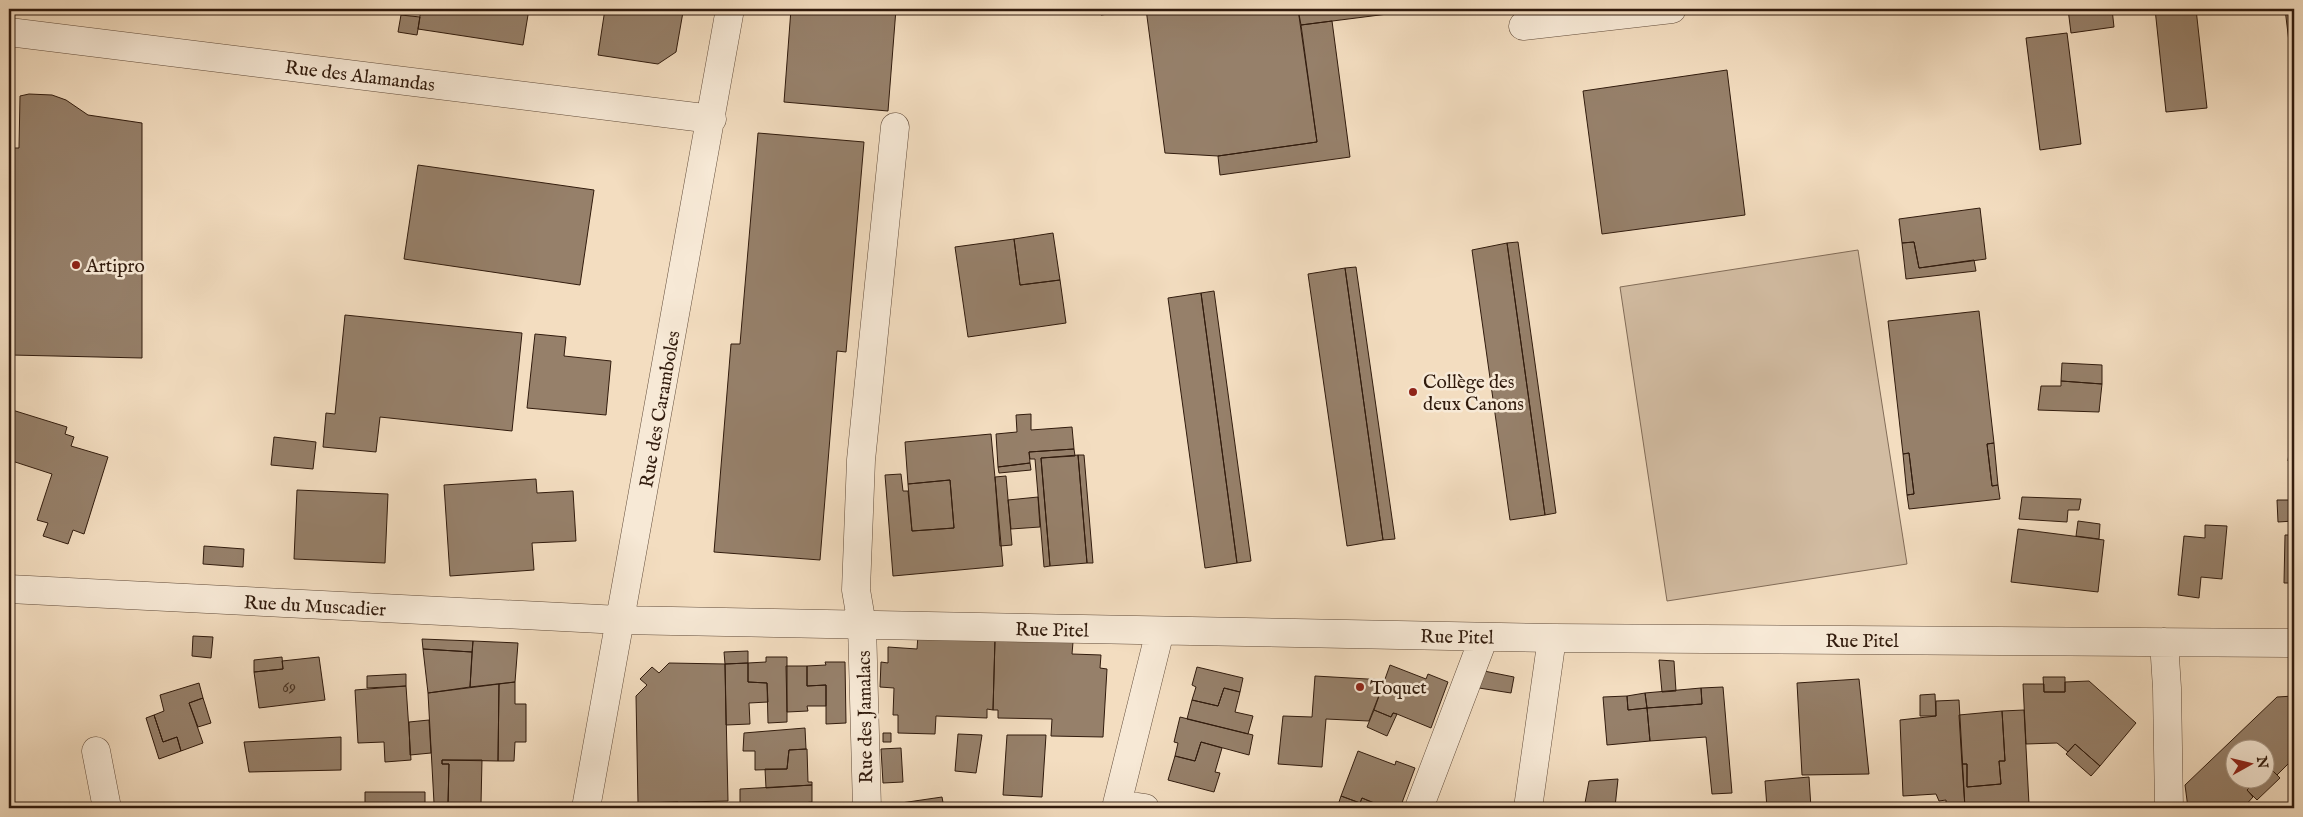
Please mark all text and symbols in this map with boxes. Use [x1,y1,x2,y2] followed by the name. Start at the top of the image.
[283,56,436,98] street label: Rue des Alamandas
[85,255,145,279] place label: Artipro
[70,259,82,271] marker: Artipro
[635,329,687,490] street label: Rue des Caramboles
[1423,371,1524,417] place label: Collège des deux Canons
[1407,386,1419,398] marker: Collège des deux Canons
[243,591,387,623] street label: Rue du Muscadier
[1015,618,1090,644] street label: Rue Pitel
[1420,625,1495,651] street label: Rue Pitel
[1825,630,1900,654] street label: Rue Pitel
[853,650,879,784] street label: Rue des Jamalacs
[1370,677,1427,701] place label: Toquet
[282,678,296,698] house number: 69
[1354,681,1366,693] marker: Toquet
[2226,740,2276,790] north arrow
[2252,754,2272,770] text: N

